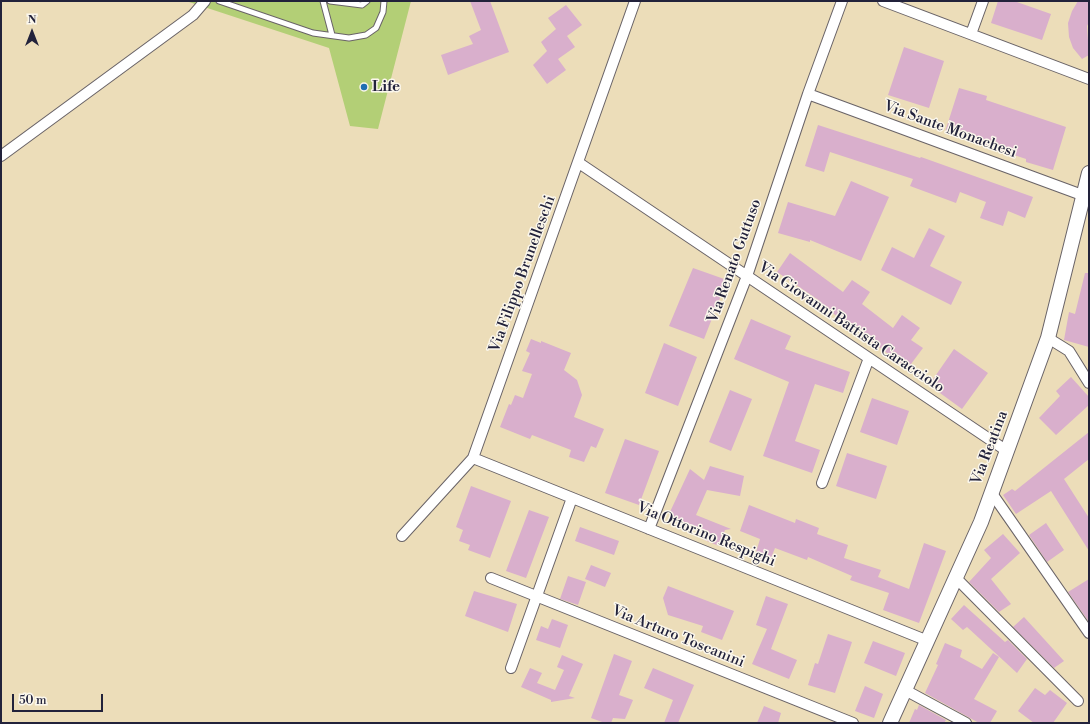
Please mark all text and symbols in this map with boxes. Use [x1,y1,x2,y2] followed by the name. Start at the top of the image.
[12,12,52,52] north arrow
[28,13,36,27] text: N
[372,78,400,96] place label: Life
[359,82,369,92] marker: Life
[881,98,1019,162] street label: Via Sante Monachesi
[486,193,560,355] street label: Via Filippo Brunelleschi
[704,197,766,325] street label: Via Renato Guttuso
[755,259,947,397] street label: Via Giovanni Battista Caracciolo
[968,409,1012,487] street label: Via Reatina
[634,499,778,571] street label: Via Ottorino Respighi
[609,602,747,672] street label: Via Arturo Toscanini
[14,686,105,712] scale bar
[19,693,47,708] text: 50 m

